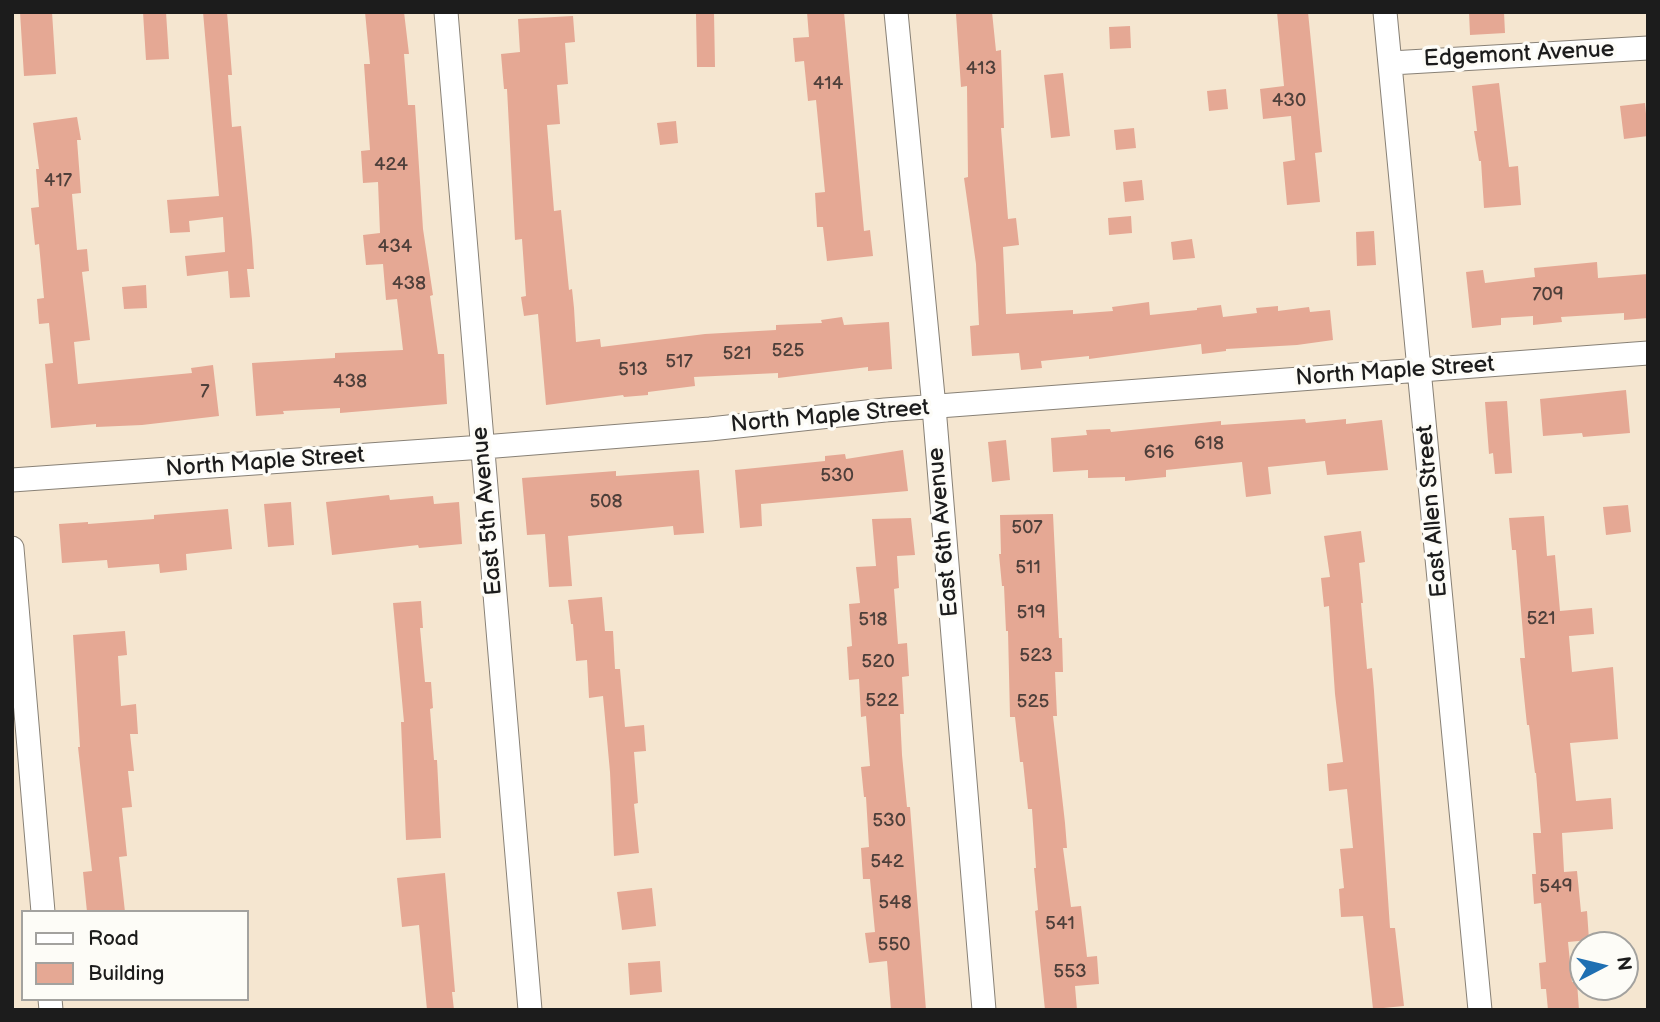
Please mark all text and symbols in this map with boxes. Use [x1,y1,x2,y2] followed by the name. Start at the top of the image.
[1423,36,1615,74] street label: Edgemont Avenue
[966,58,996,80] house number: 413
[813,73,843,95] house number: 414
[1272,90,1306,112] house number: 430
[374,154,408,176] house number: 424
[44,170,72,192] house number: 417
[378,236,412,258] house number: 434
[392,273,426,295] house number: 438
[1532,284,1564,306] house number: 709
[772,340,804,362] house number: 525
[722,343,752,365] house number: 521
[665,351,693,373] house number: 517
[1295,351,1495,393] street label: North Maple Street
[618,359,648,381] house number: 513
[333,371,367,393] house number: 438
[200,381,210,403] house number: 7
[730,395,930,439] street label: North Maple Street
[1412,424,1454,598] street label: East Allen Street
[467,426,509,596] street label: East 5th Avenue
[1194,433,1224,455] house number: 618
[165,442,365,484] street label: North Maple Street
[1144,442,1174,464] house number: 616
[923,446,965,618] street label: East 6th Avenue
[820,465,854,487] house number: 530
[589,491,623,513] house number: 508
[1011,517,1043,539] house number: 507
[1015,557,1041,579] house number: 511
[1016,602,1046,624] house number: 519
[1526,608,1556,630] house number: 521
[858,609,888,631] house number: 518
[1019,645,1053,667] house number: 523
[861,651,895,673] house number: 520
[865,690,899,712] house number: 522
[1017,691,1049,713] house number: 525
[872,810,906,832] house number: 530
[870,851,904,873] house number: 542
[1539,876,1573,898] house number: 549
[878,892,912,914] house number: 548
[21,910,248,1001] legend
[1045,913,1075,935] house number: 541
[88,926,139,951] text: Road
[1569,931,1639,1001] north arrow
[878,934,910,956] house number: 550
[1611,955,1636,972] text: N
[88,961,164,986] text: Building
[1053,961,1087,983] house number: 553

